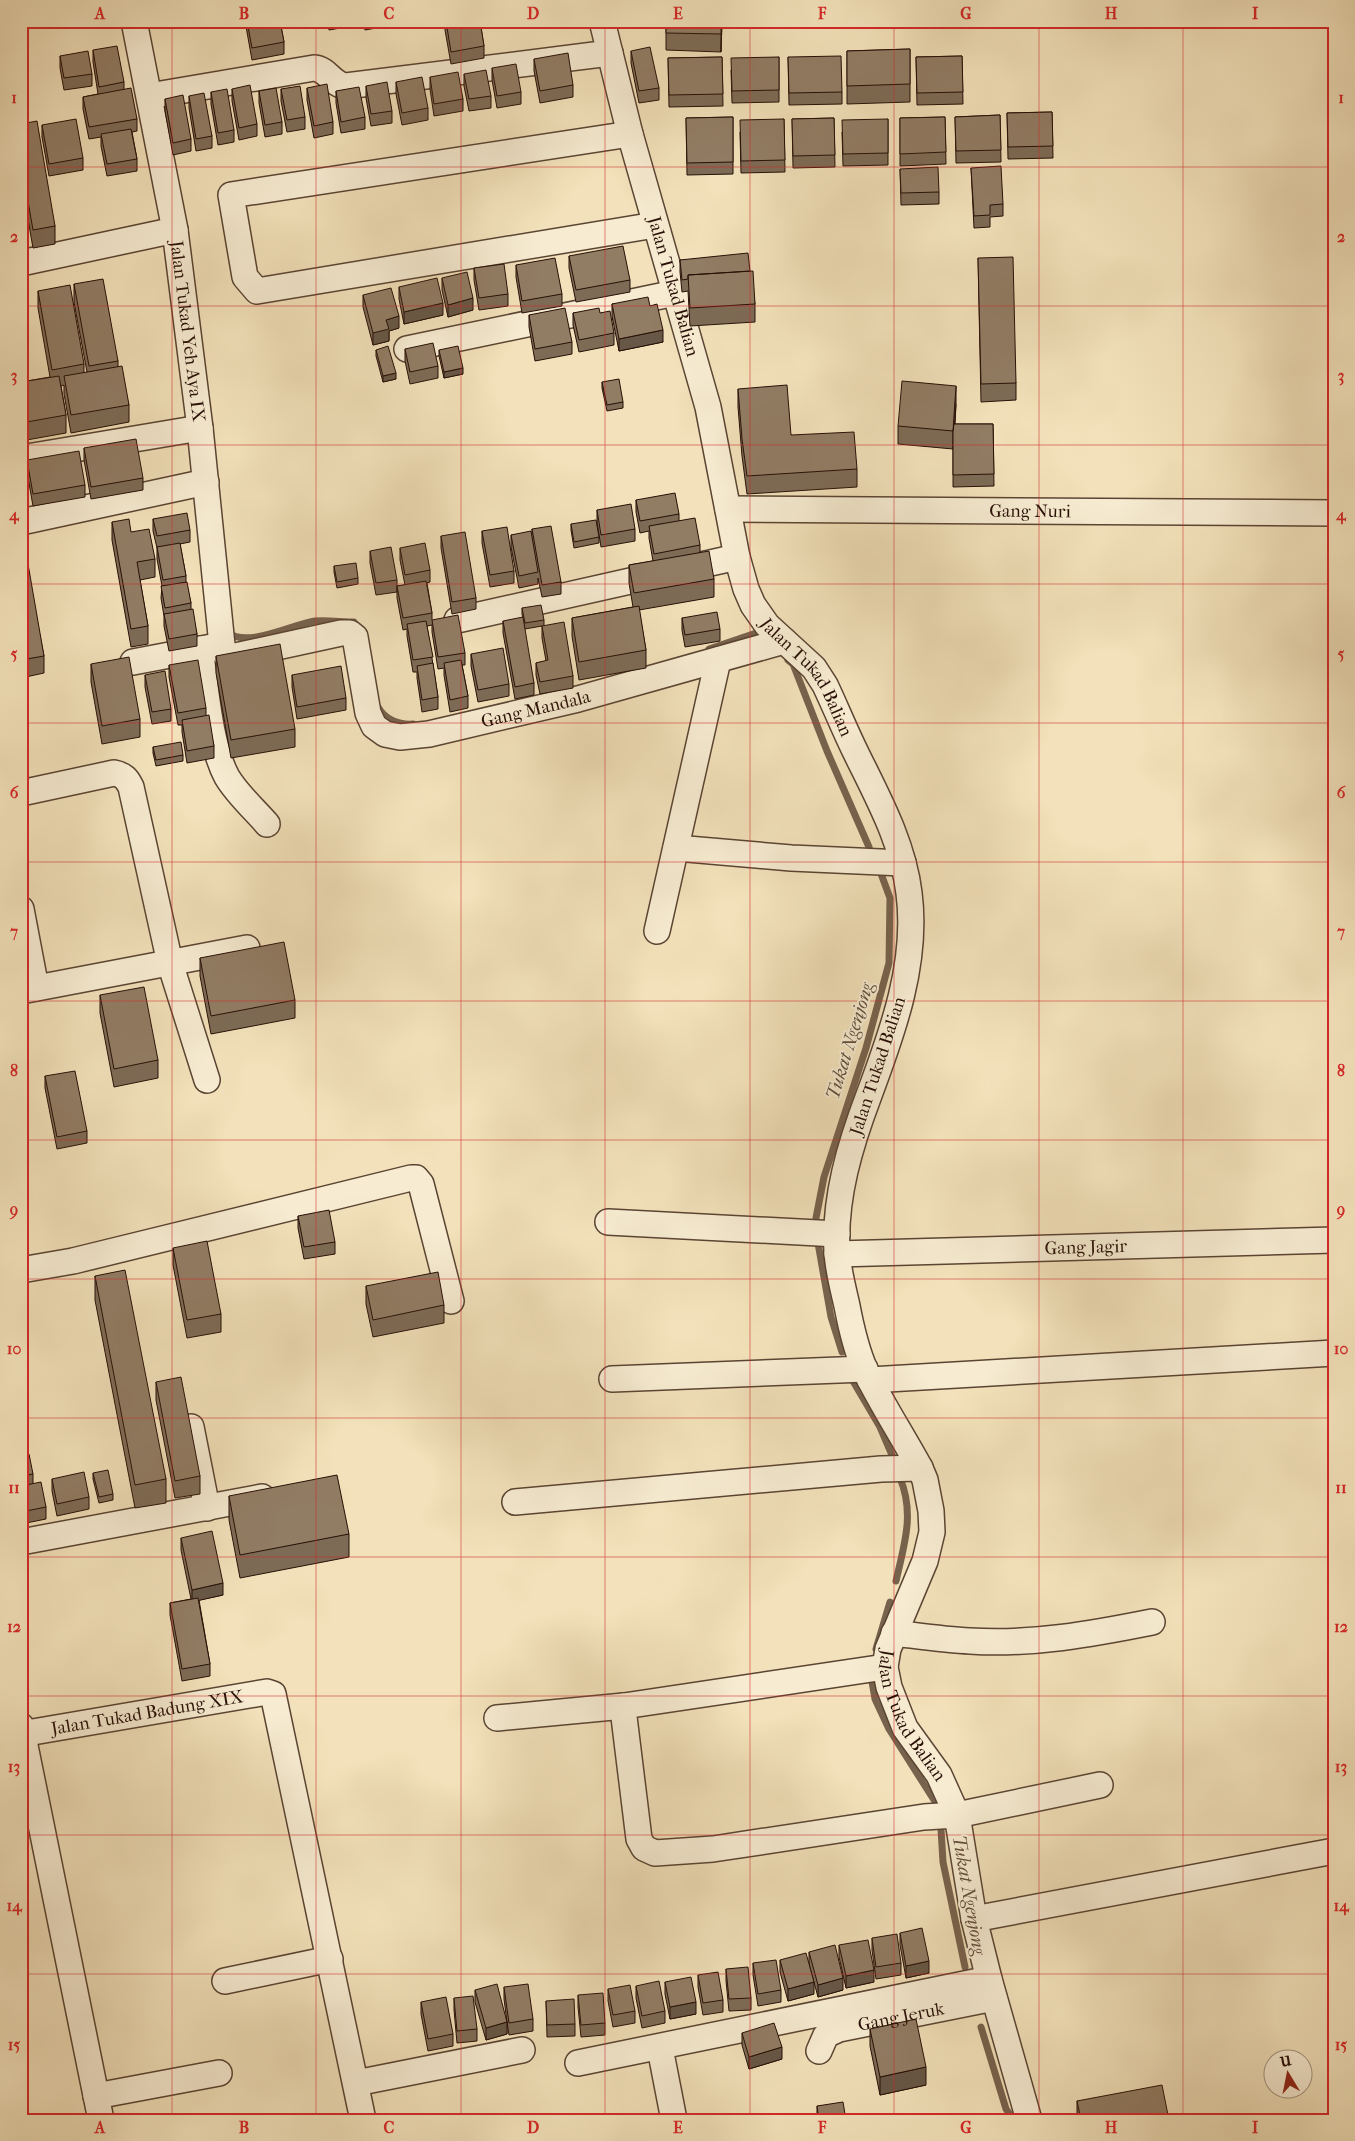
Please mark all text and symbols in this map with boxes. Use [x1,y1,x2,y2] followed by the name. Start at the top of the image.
[94,4,106,23] text: A
[239,4,249,23] text: B
[384,4,395,23] text: C
[527,4,539,23] text: D
[673,4,683,23] text: E
[817,4,827,23] text: F
[960,4,972,23] text: G
[1105,4,1118,23] text: H
[1252,4,1259,23] text: I
[11,88,17,107] text: 1
[1338,88,1344,107] text: 1
[643,212,704,359] street label: Jalan Tukad Balian
[10,227,18,246] text: 2
[1337,227,1345,246] text: 2
[166,237,210,423] street label: Jalan Tukad Yeh Aya IX
[11,366,17,386] text: 3
[1338,366,1344,386] text: 3
[989,500,1071,522] street label: Gang Nuri
[8,505,20,525] text: 4
[1335,505,1347,525] text: 4
[754,613,857,740] street label: Jalan Tukad Balian
[11,644,18,663] text: 5
[1338,644,1345,663] text: 5
[479,685,593,732] street label: Gang Mandala
[10,783,19,802] text: 6
[1337,783,1346,802] text: 6
[9,922,18,941] text: 7
[1336,922,1345,941] text: 7
[822,979,878,1102] water label: Tukat Ngenjong
[845,994,910,1140] street label: Jalan Tukad Balian
[10,1061,18,1080] text: 8
[1337,1061,1345,1080] text: 8
[9,1200,18,1220] text: 9
[1336,1200,1345,1220] text: 9
[1044,1235,1128,1259] street label: Gang Jagir
[7,1339,21,1358] text: 10
[1334,1339,1348,1358] text: 10
[8,1478,20,1497] text: 11
[1335,1478,1347,1497] text: 11
[7,1617,21,1636] text: 12
[1334,1617,1348,1636] text: 12
[874,1646,951,1786] street label: Jalan Tukad Balian
[48,1686,245,1740] street label: Jalan Tukad Badung XIX
[8,1757,20,1777] text: 13
[1335,1757,1347,1777] text: 13
[948,1833,991,1957] water label: Tukat Ngenjong
[6,1896,23,1916] text: 14
[1333,1896,1350,1916] text: 14
[856,1998,947,2035] street label: Gang Jeruk
[8,2035,20,2054] text: 15
[1335,2035,1347,2054] text: 15
[1262,2048,1312,2098] north arrow
[1278,2052,1293,2071] text: U
[94,2118,106,2137] text: A
[239,2118,249,2137] text: B
[384,2118,395,2137] text: C
[527,2118,539,2137] text: D
[673,2118,683,2137] text: E
[817,2118,827,2137] text: F
[960,2118,972,2137] text: G
[1105,2118,1118,2137] text: H
[1252,2118,1259,2137] text: I

